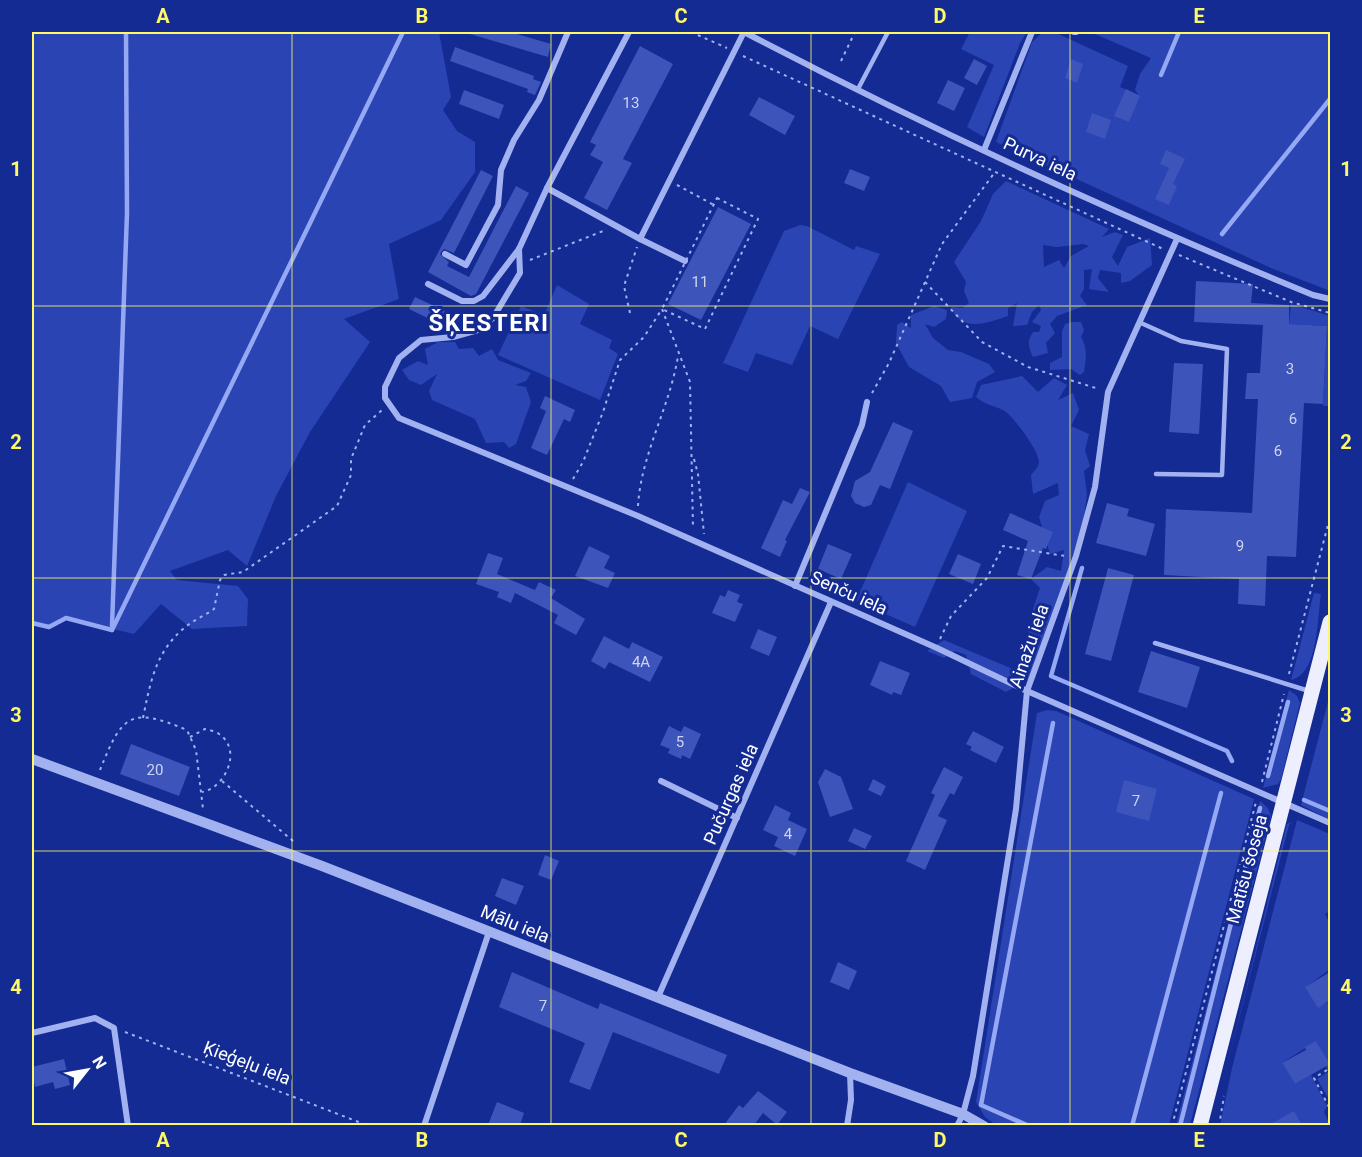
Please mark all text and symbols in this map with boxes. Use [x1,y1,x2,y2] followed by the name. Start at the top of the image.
[156,4,170,28] text: A
[416,4,428,28] text: B
[674,4,688,28] text: C
[934,4,947,28] text: D
[1193,4,1205,28] text: E
[623,94,639,112] house number: 13
[1000,132,1080,185] street label: Purva iela
[10,157,22,181] text: 1
[1340,157,1352,181] text: 1
[692,273,708,291] house number: 11
[428,309,550,337] district label: ŠĶESTERI
[1286,360,1294,378] house number: 3
[1289,410,1297,428] house number: 6
[10,430,22,454] text: 2
[1340,430,1352,454] text: 2
[1274,442,1282,460] house number: 6
[1236,537,1244,555] house number: 9
[807,566,891,619] street label: Senču iela
[1004,601,1053,691] street label: Ainažu iela
[632,653,650,671] house number: 4A
[10,703,22,727] text: 3
[1340,703,1352,727] text: 3
[676,733,684,751] house number: 5
[699,740,762,848] street label: Pučurgas iela
[147,761,163,779] house number: 20
[1132,792,1140,810] house number: 7
[1222,812,1271,926] street label: Matīšu šoseja
[784,825,793,843] house number: 4
[478,900,553,947] street label: Mālu iela
[10,975,22,999] text: 4
[1340,975,1352,999] text: 4
[539,997,547,1015] house number: 7
[200,1036,294,1090] street label: Ķieģeļu iela
[57,1040,117,1100] north arrow
[88,1053,110,1072] text: N
[156,1128,170,1152] text: A
[416,1128,428,1152] text: B
[674,1128,688,1152] text: C
[934,1128,947,1152] text: D
[1193,1128,1205,1152] text: E

